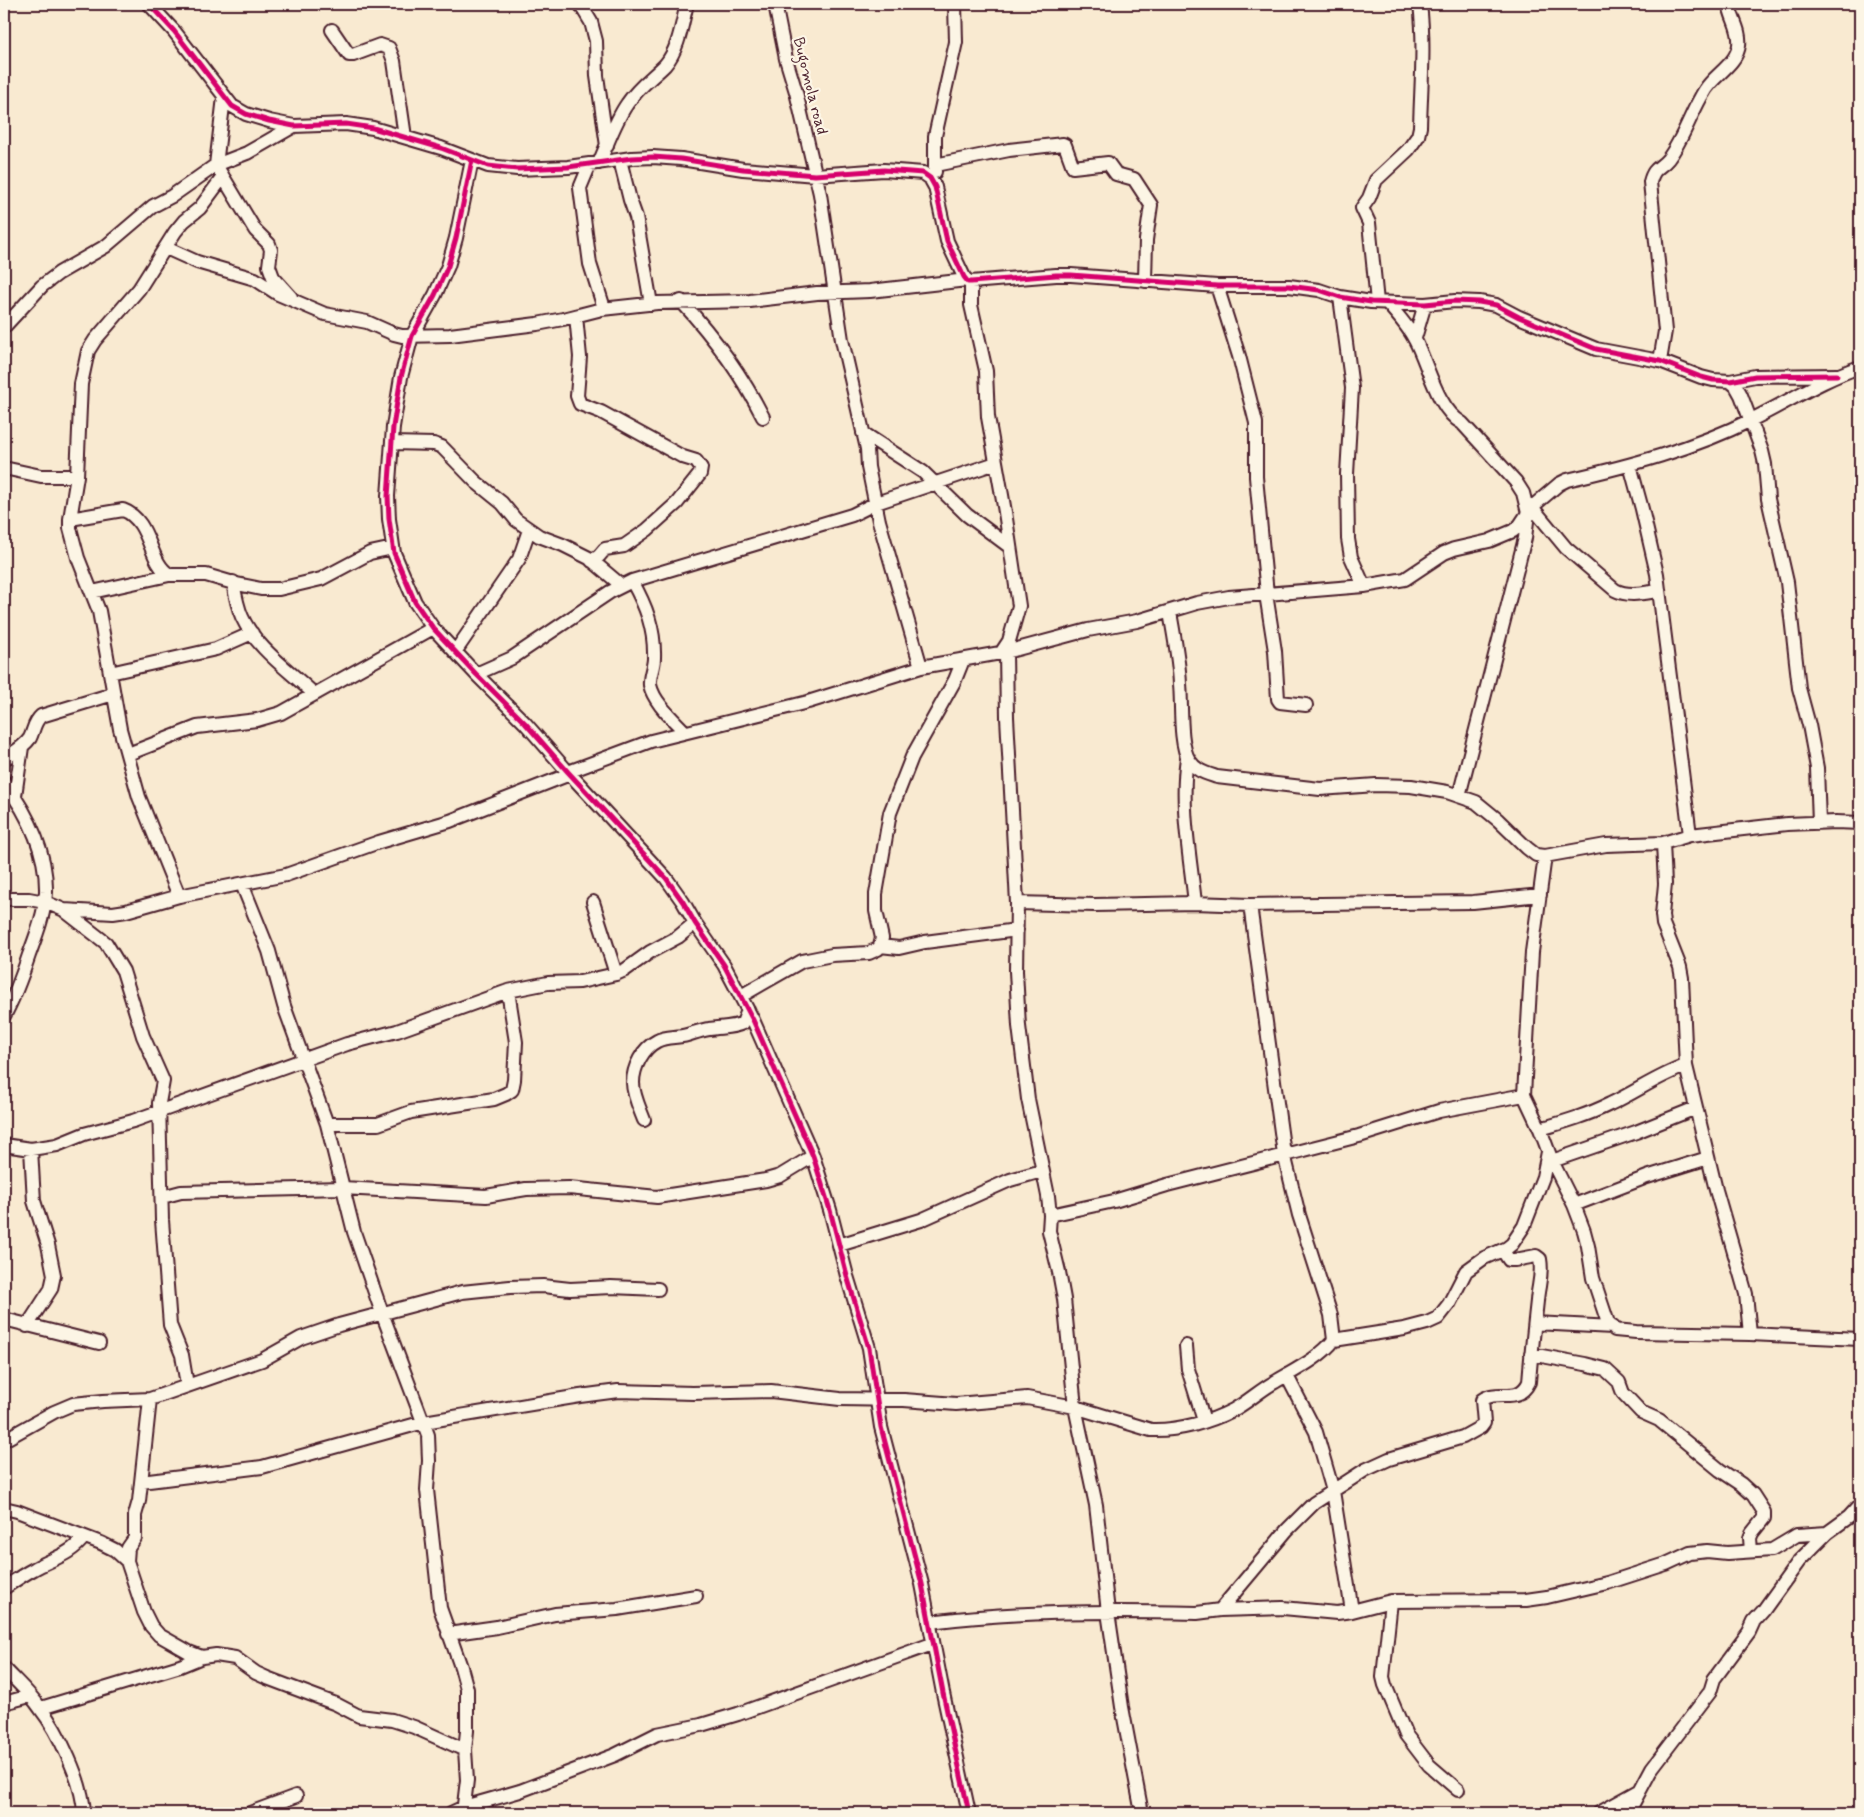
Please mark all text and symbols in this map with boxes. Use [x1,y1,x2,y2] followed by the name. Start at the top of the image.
[787,35,832,137] street label: Bugomola road

